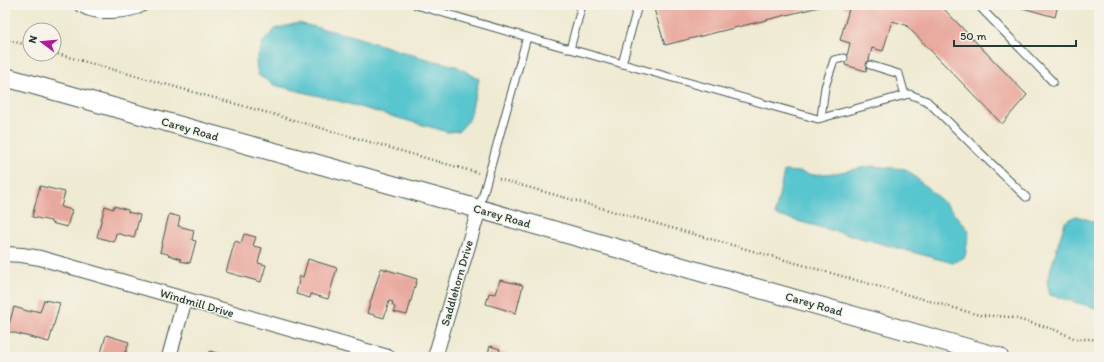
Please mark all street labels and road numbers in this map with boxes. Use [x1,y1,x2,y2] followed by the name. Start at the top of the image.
[160,114,221,144] street label: Carey Road
[472,201,533,231] street label: Carey Road
[438,238,476,328] street label: Saddlehorn Drive
[158,286,236,320] street label: Windmill Drive
[784,289,845,319] street label: Carey Road

